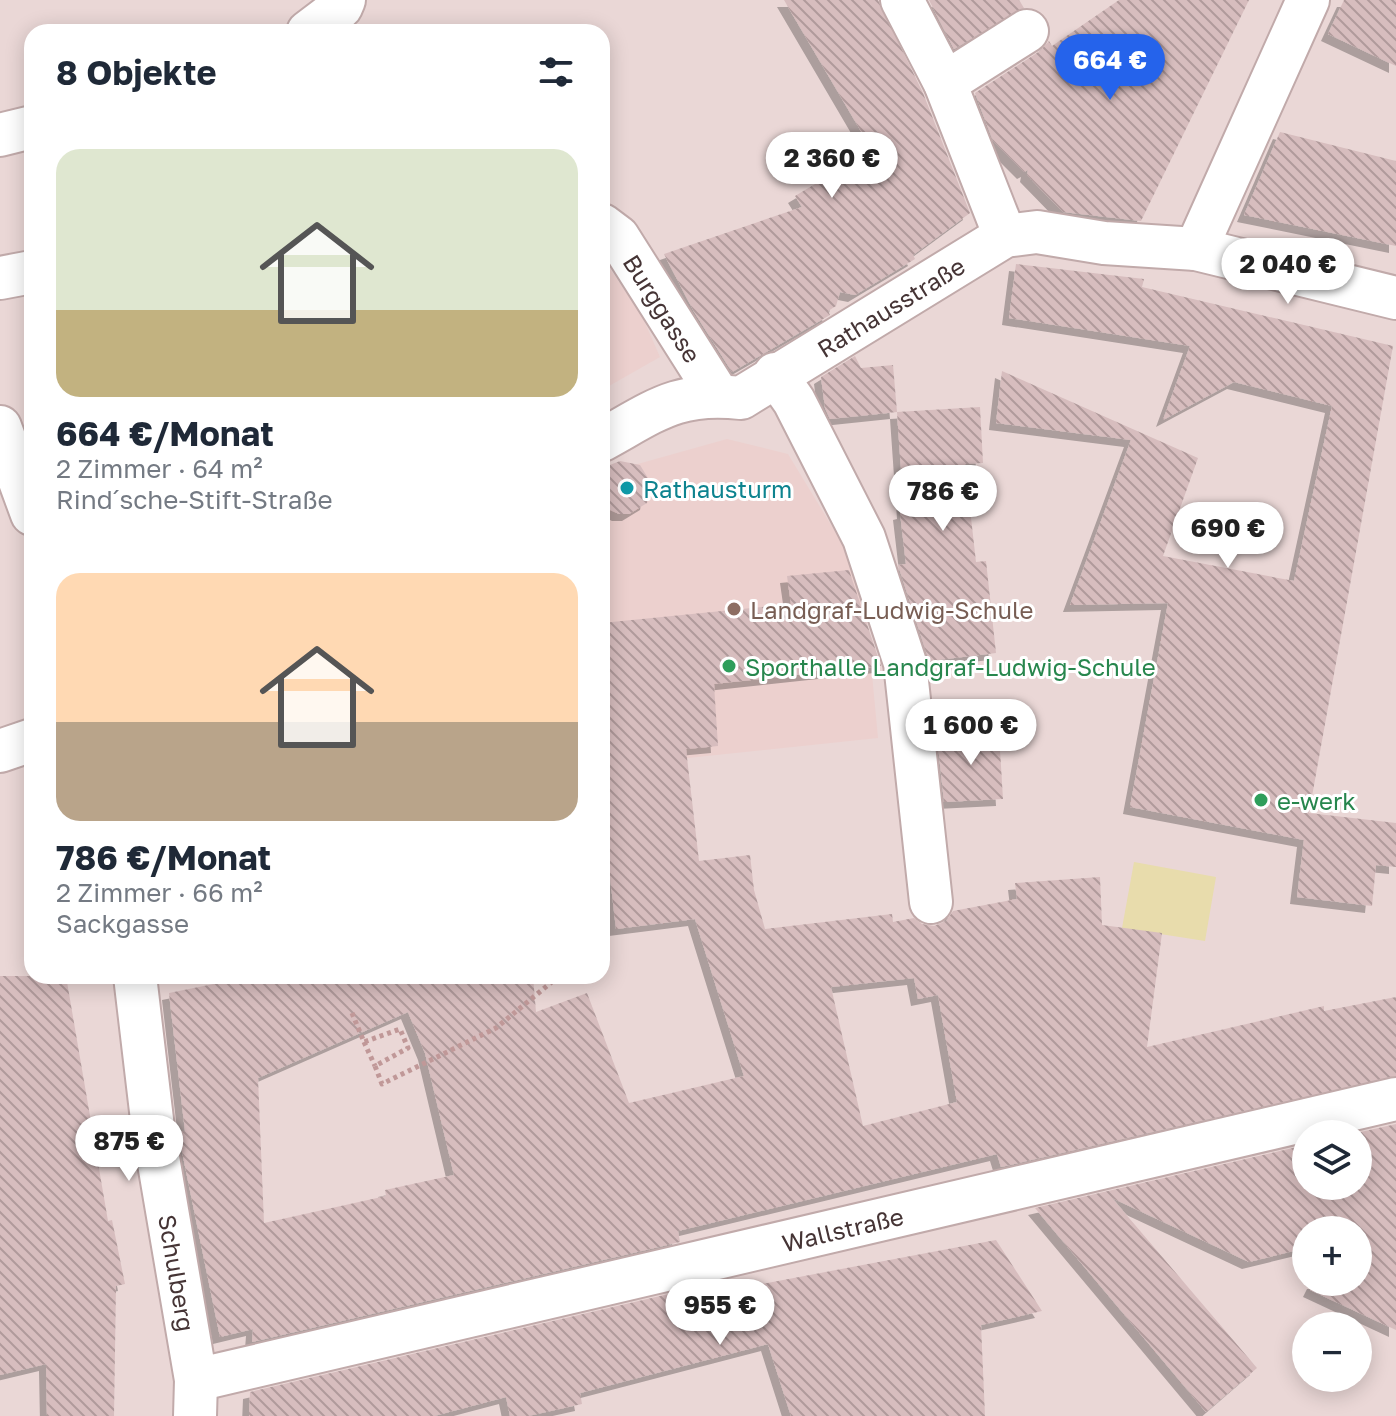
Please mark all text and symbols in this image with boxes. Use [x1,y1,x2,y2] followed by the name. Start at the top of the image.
[1054,34,1166,102] pin: 664 €
[1073,44,1147,75] text: 664 €
[534,50,578,94] icon: filters
[56,52,217,92] text: 8 Objekte
[758,132,906,200] pin: 2 360 €
[784,142,880,173] text: 2 360 €
[245,201,389,345] icon: home
[1214,238,1362,306] pin: 2 040 €
[1239,248,1337,279] text: 2 040 €
[618,249,708,367] street label: Burggasse
[811,250,969,362] street label: Rathausstraße
[56,413,274,453] text: 664 €/Monat
[56,453,263,484] text: 2 Zimmer · 64 m²
[887,465,999,533] pin: 786 €
[643,474,792,503] place label: Rathausturm
[907,475,979,506] text: 786 €
[618,479,636,497] marker: Rathausturm
[56,484,333,515] text: Rind´sche-Stift-Straße
[1172,502,1284,570] pin: 690 €
[1191,512,1265,543] text: 690 €
[750,595,1033,624] place label: Landgraf-Ludwig-Schule
[725,600,743,618] marker: Landgraf-Ludwig-Schule
[245,625,389,769] icon: home
[745,652,1156,681] place label: Sporthalle Landgraf-Ludwig-Schule
[720,657,738,675] marker: Sporthalle Landgraf-Ludwig-Schule
[897,699,1045,767] pin: 1 600 €
[923,709,1019,740] text: 1 600 €
[1277,786,1356,815] place label: e-werk
[1252,791,1270,809] marker: e-werk
[56,837,271,877] text: 786 €/Monat
[56,877,263,908] text: 2 Zimmer · 66 m²
[56,908,189,939] text: Sackgasse
[73,1115,185,1183] pin: 875 €
[1292,1120,1372,1392] map controls
[1292,1120,1372,1200] button: layers
[93,1125,165,1156] text: 875 €
[779,1200,906,1257] street label: Wallstraße
[153,1212,202,1333] street label: Schulberg
[1292,1216,1372,1296] button: +
[664,1279,776,1347] pin: 955 €
[683,1289,757,1320] text: 955 €
[1292,1312,1372,1392] button: −

